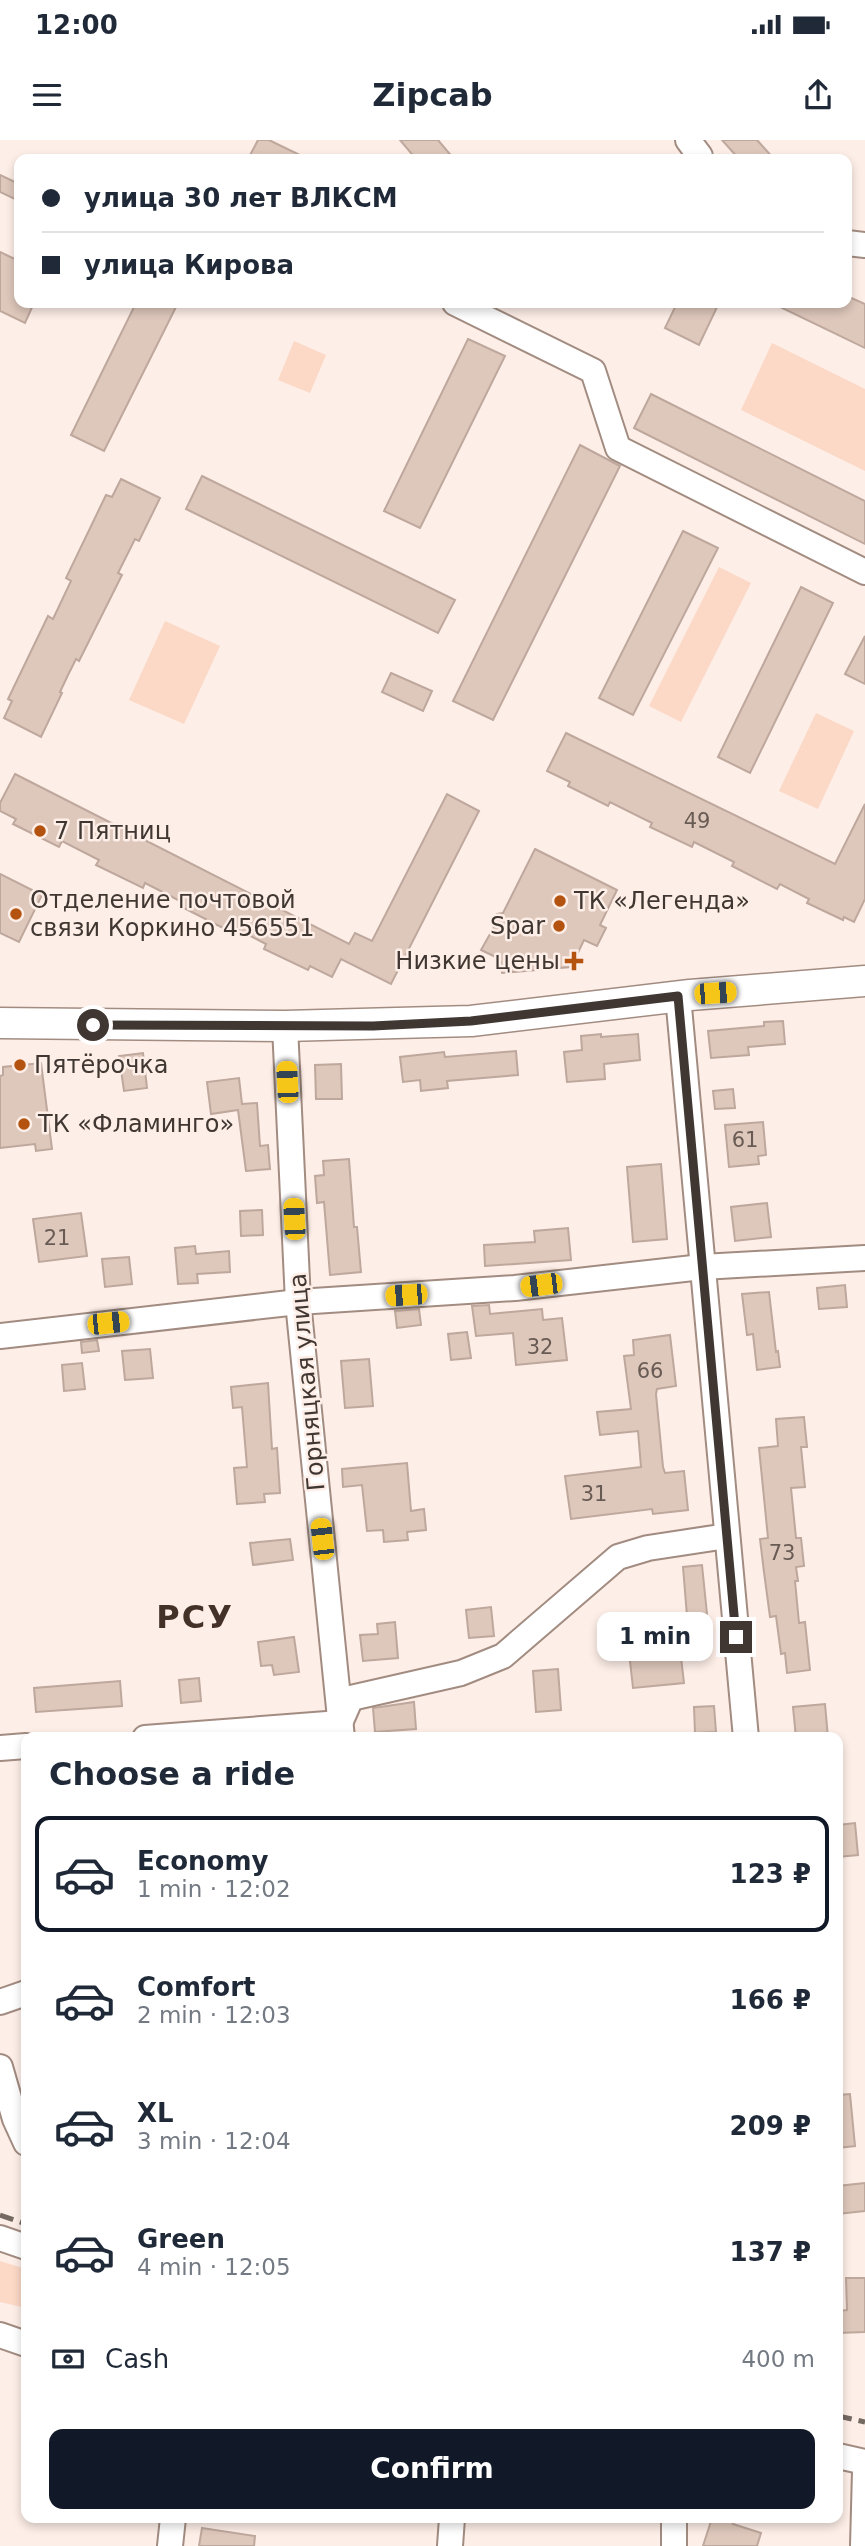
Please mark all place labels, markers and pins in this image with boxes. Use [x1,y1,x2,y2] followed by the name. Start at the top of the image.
[54,817,171,845] place label: 7 Пятниц
[32,823,48,839] marker: 7 Пятниц
[30,886,314,942] place label: Отделение почтовой связи Коркино 456551
[573,887,750,915] place label: ТК «Легенда»
[552,893,568,909] marker: ТК «Легенда»
[8,906,24,922] marker: Отделение почтовой связи Коркино 456551
[490,912,545,940] place label: Spar
[551,918,567,934] marker: Spar
[395,947,560,975] place label: Низкие цены
[566,953,582,969] marker: Низкие цены
[34,1051,169,1079] place label: Пятёрочка
[12,1057,28,1073] marker: Пятёрочка
[37,1110,234,1138] place label: ТК «Фламинго»
[16,1116,32,1132] marker: ТК «Фламинго»

